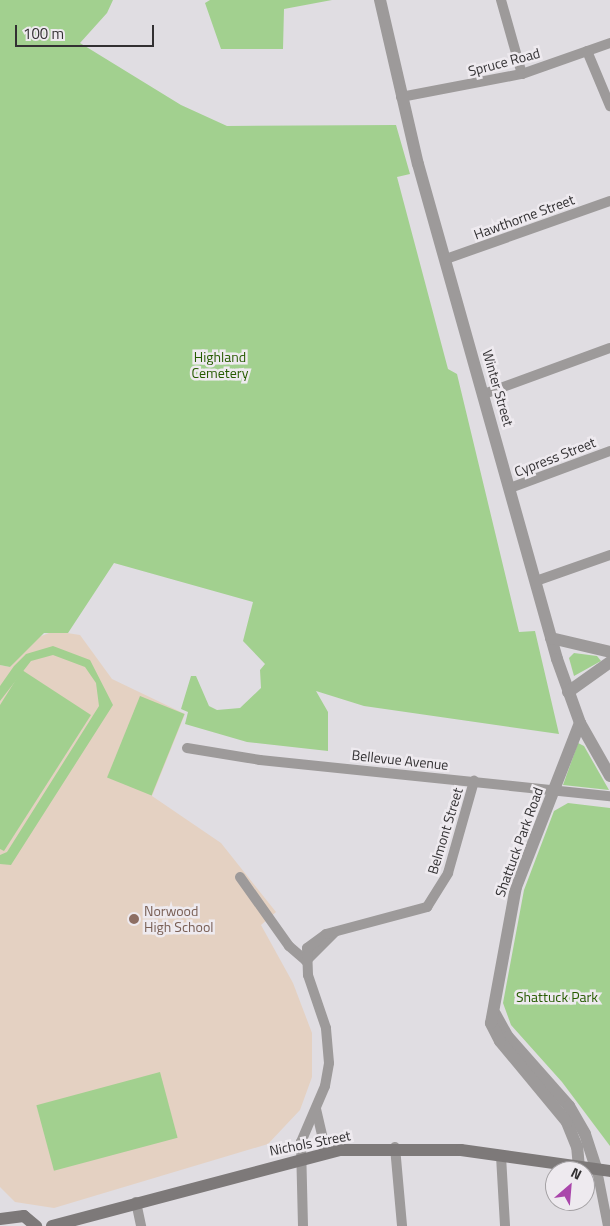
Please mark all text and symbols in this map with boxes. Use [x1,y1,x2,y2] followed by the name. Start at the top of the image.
[18,15,156,47] scale bar
[23,22,64,45] text: 100 m
[466,44,542,80] street label: Spruce Road
[472,191,576,243] street label: Hawthorne Street
[479,348,517,428] street label: Winter Street
[192,349,248,382] park label: Highland Cemetery
[512,434,598,480] street label: Cypress Street
[351,747,449,773] street label: Bellevue Avenue
[491,785,547,899] street label: Shattuck Park Road
[424,786,466,876] street label: Belmont Street
[144,903,214,936] place label: Norwood High School
[128,913,140,925] marker: Norwood High School
[516,989,598,1005] park label: Shattuck Park
[268,1127,352,1159] street label: Nichols Street
[545,1161,595,1211] north arrow
[567,1162,586,1185] text: N

